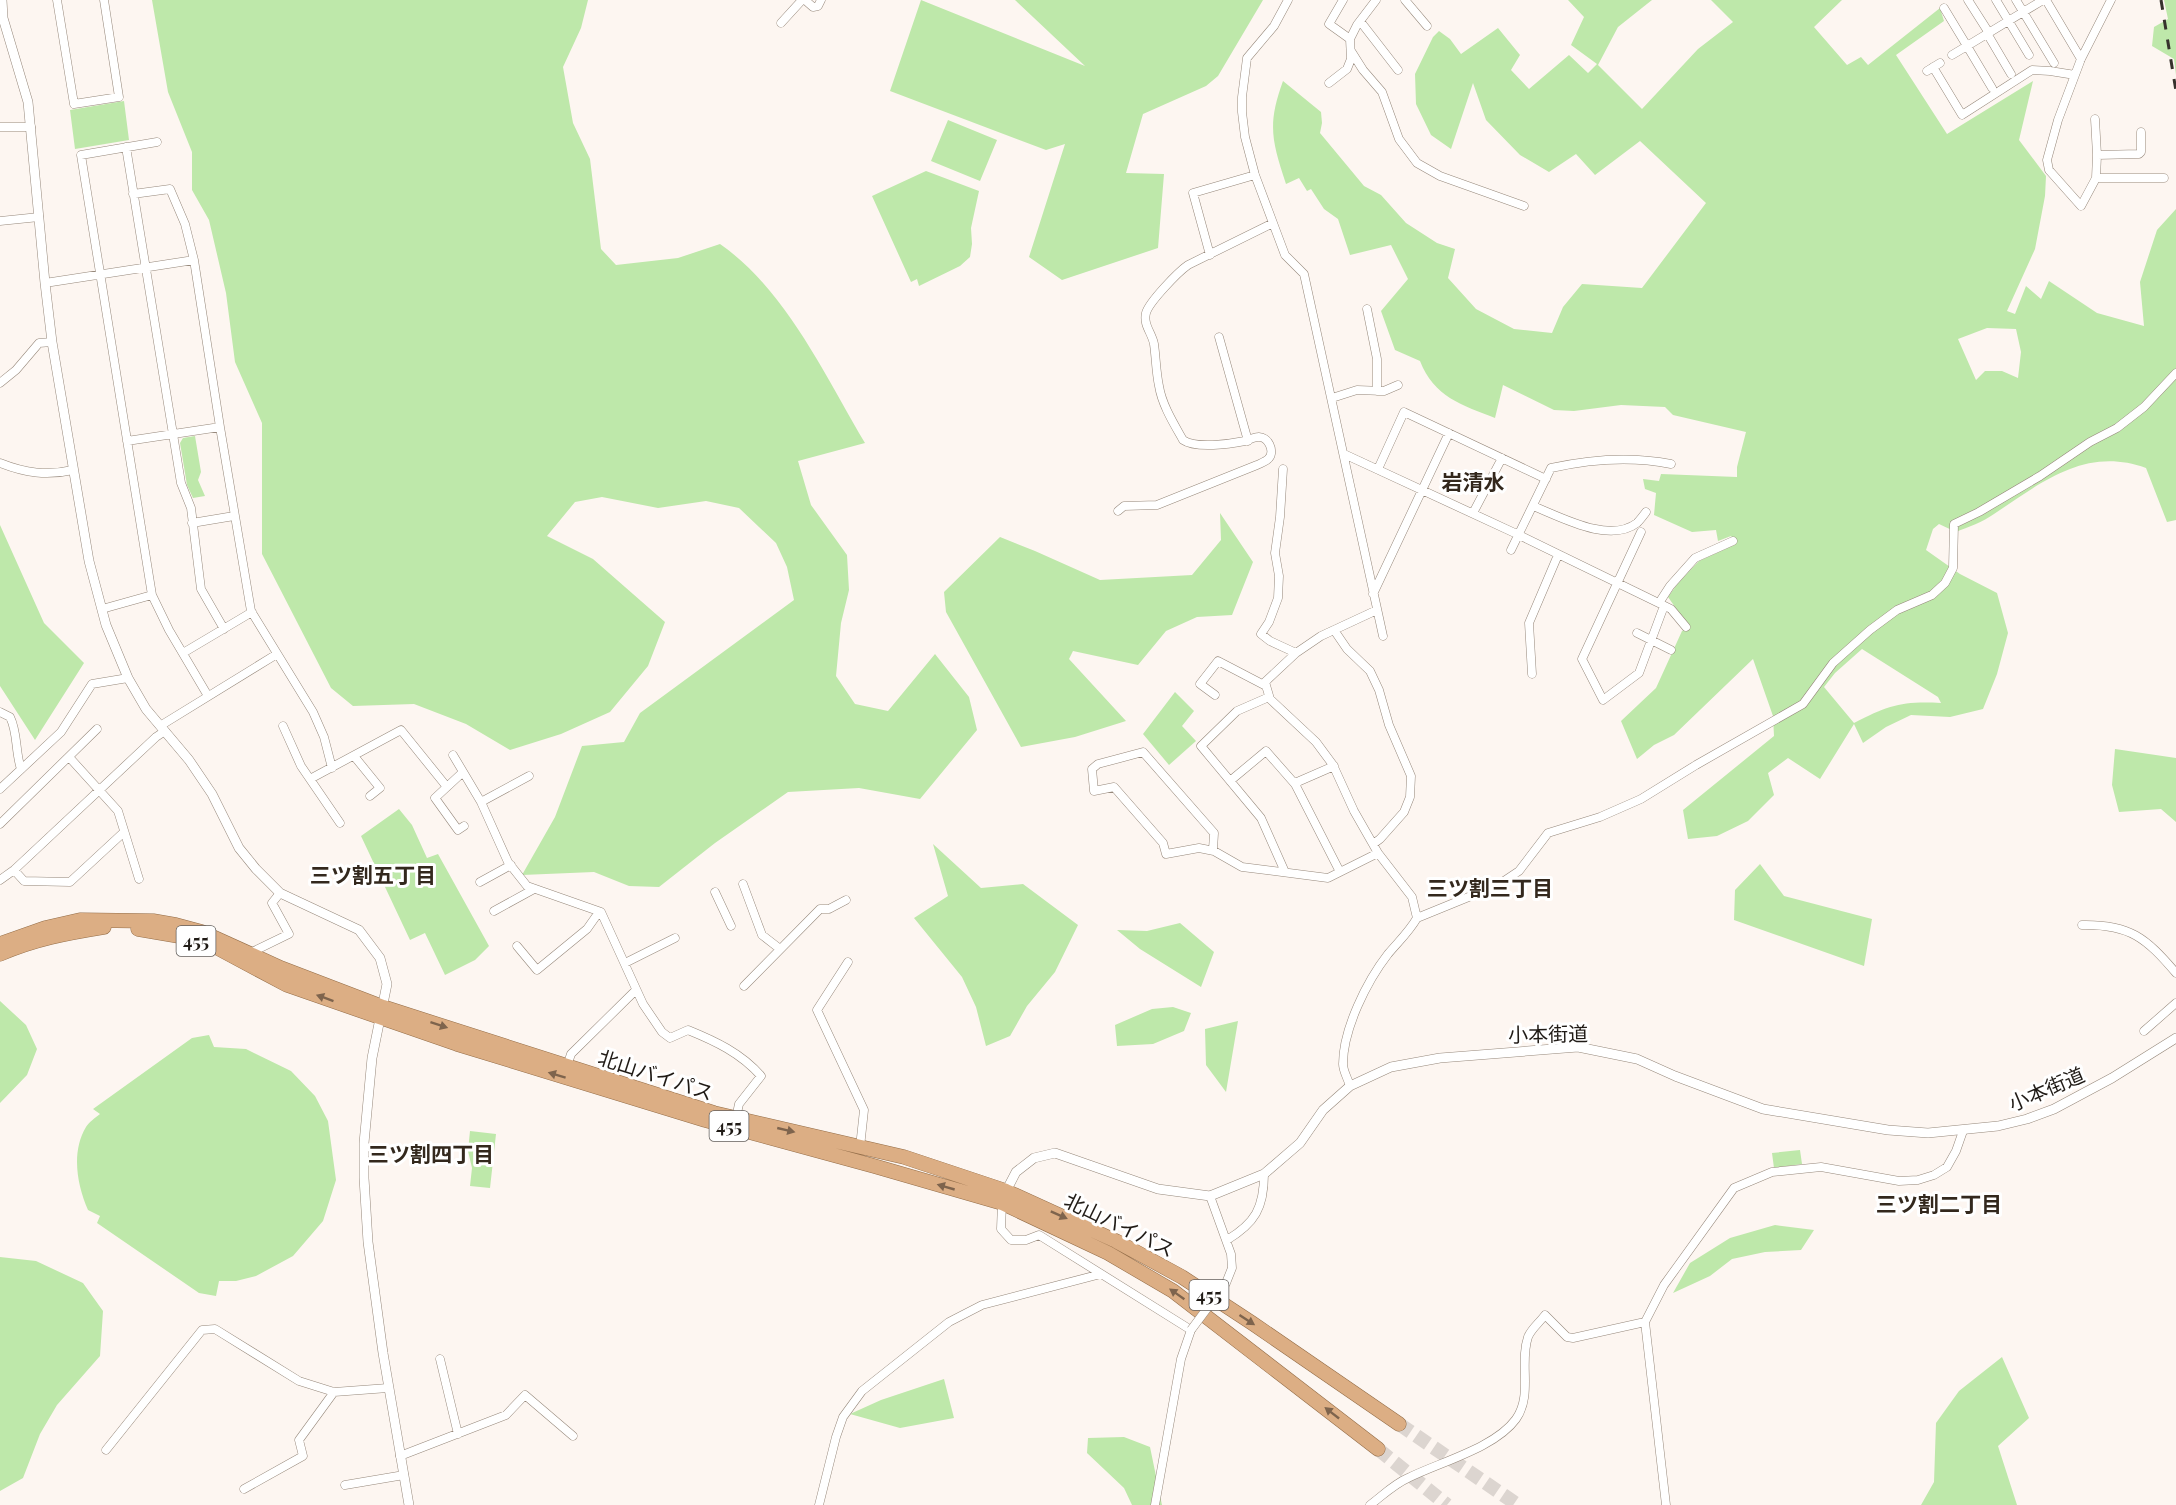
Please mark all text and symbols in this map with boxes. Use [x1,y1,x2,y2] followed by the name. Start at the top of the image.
[1442,467,1505,495] district label: 岩清水
[310,860,436,888] district label: 三ツ割五丁目
[1427,873,1553,901] district label: 三ツ割三丁目
[176,926,216,956] road number: 455
[316,993,334,1003] one-way arrow
[1508,1019,1588,1047] street label: 小本街道
[430,1020,448,1030] one-way arrow
[595,1043,717,1105] street label: 北山バイパス
[2004,1060,2088,1116] street label: 小本街道
[548,1070,566,1079] one-way arrow
[710,1111,748,1141] road number: 455
[777,1125,795,1135] one-way arrow
[368,1139,494,1167] district label: 三ツ割四丁目
[937,1182,955,1191] one-way arrow
[1060,1186,1180,1262] street label: 北山バイパス
[1876,1189,2002,1217] district label: 三ツ割二丁目
[1050,1211,1068,1221] one-way arrow
[1190,1280,1228,1310] road number: 455
[1169,1289,1185,1300] one-way arrow
[1239,1314,1255,1326] one-way arrow
[1324,1406,1340,1419] one-way arrow

